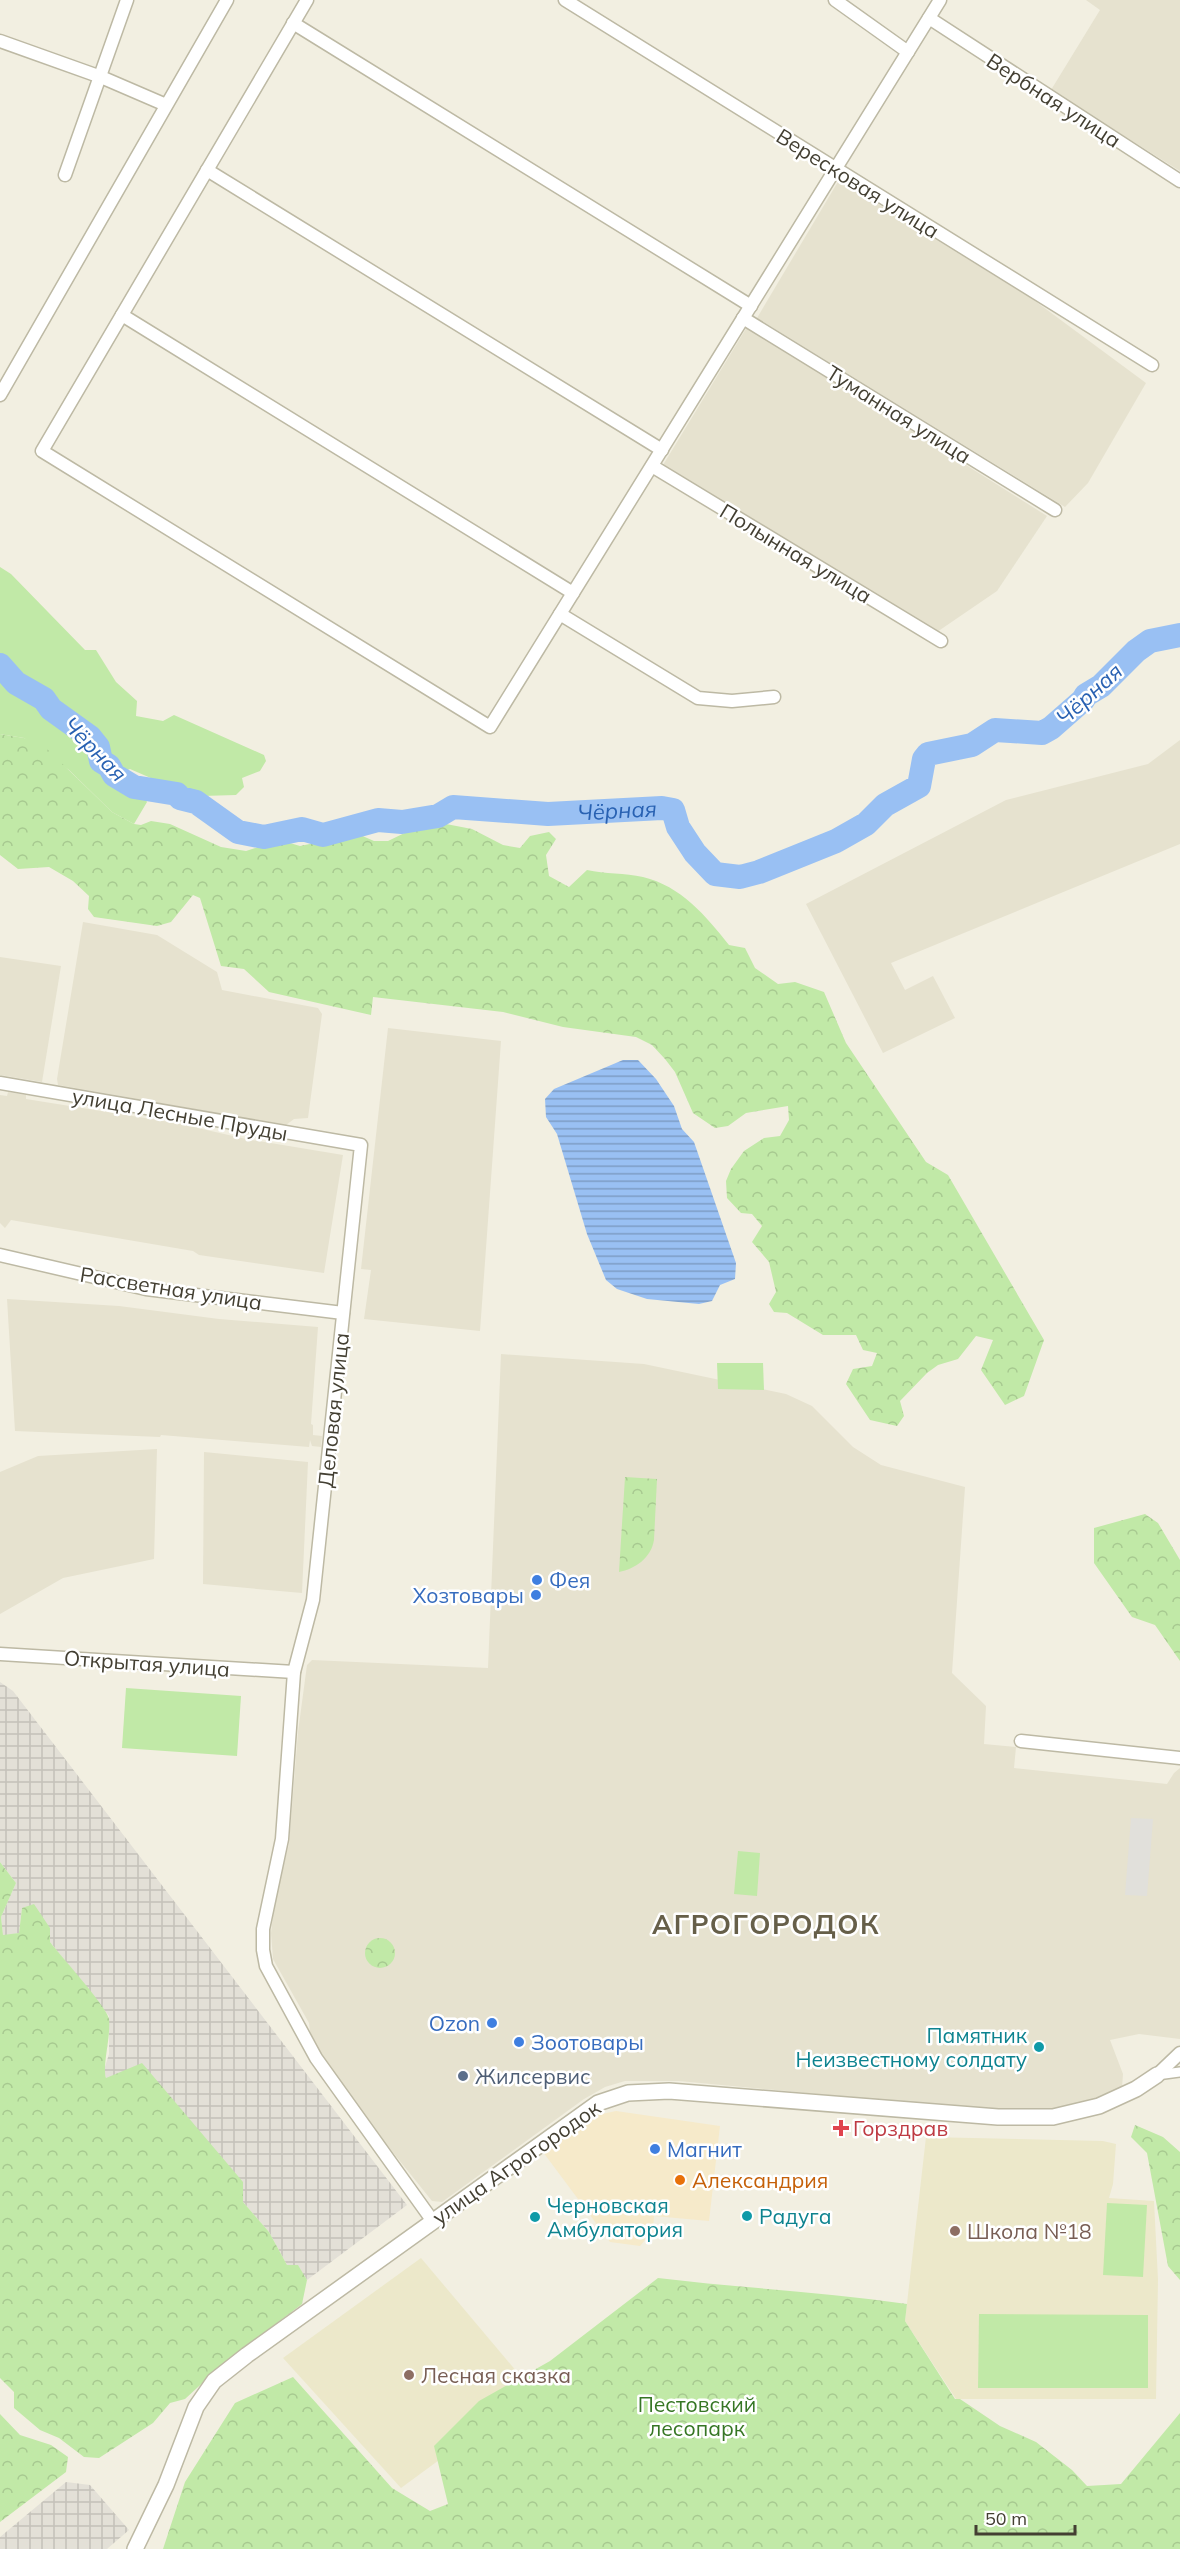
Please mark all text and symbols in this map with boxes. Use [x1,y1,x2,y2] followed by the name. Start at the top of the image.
[982,47,1126,153] street label: Вербная улица
[772,122,944,244] street label: Вересковая улица
[822,359,976,469] street label: Туманная улица
[716,498,876,608] street label: Полынная улица
[1050,657,1128,731] water label: Чёрная
[57,711,133,787] water label: Чёрная
[577,794,657,826] water label: Чёрная
[70,1082,290,1146] street label: улица Лесные Пруды
[78,1261,264,1315] street label: Рассветная улица
[312,1331,354,1489] street label: Деловая улица
[549,1567,590,1593] place label: Фея
[530,1573,544,1587] marker: Фея
[413,1582,524,1608] place label: Хозтовары
[529,1588,543,1602] marker: Хозтовары
[63,1644,231,1682] street label: Открытая улица
[652,1907,880,1941] district label: АГРОГОРОДОК
[429,2010,480,2036] place label: Ozon
[485,2016,499,2030] marker: Ozon
[795,2022,1028,2072] place label: Памятник Неизвестному солдату
[531,2029,644,2055] place label: Зоотовары
[512,2035,526,2049] marker: Зоотовары
[1032,2040,1046,2054] marker: Памятник Неизвестному солдату
[475,2063,591,2089] place label: Жилсервис
[456,2069,470,2083] marker: Жилсервис
[427,2094,606,2230] street label: улица Агрогородок
[853,2115,948,2141] place label: Горздрав
[834,2121,848,2135] marker: Горздрав
[667,2136,742,2162] place label: Магнит
[648,2142,662,2156] marker: Магнит
[692,2167,828,2193] place label: Александрия
[673,2173,687,2187] marker: Александрия
[547,2192,683,2242] place label: Черновская Амбулатория
[759,2203,832,2229] place label: Радуга
[740,2209,754,2223] marker: Радуга
[528,2210,542,2224] marker: Черновская Амбулатория
[967,2218,1092,2244] place label: Школа №18
[948,2224,962,2238] marker: Школа №18
[421,2362,571,2388] place label: Лесная сказка
[402,2368,416,2382] marker: Лесная сказка
[638,2391,756,2441] park label: Пестовский лесопарк
[976,2498,1075,2536] scale bar
[985,2507,1027,2530] text: 50 m

